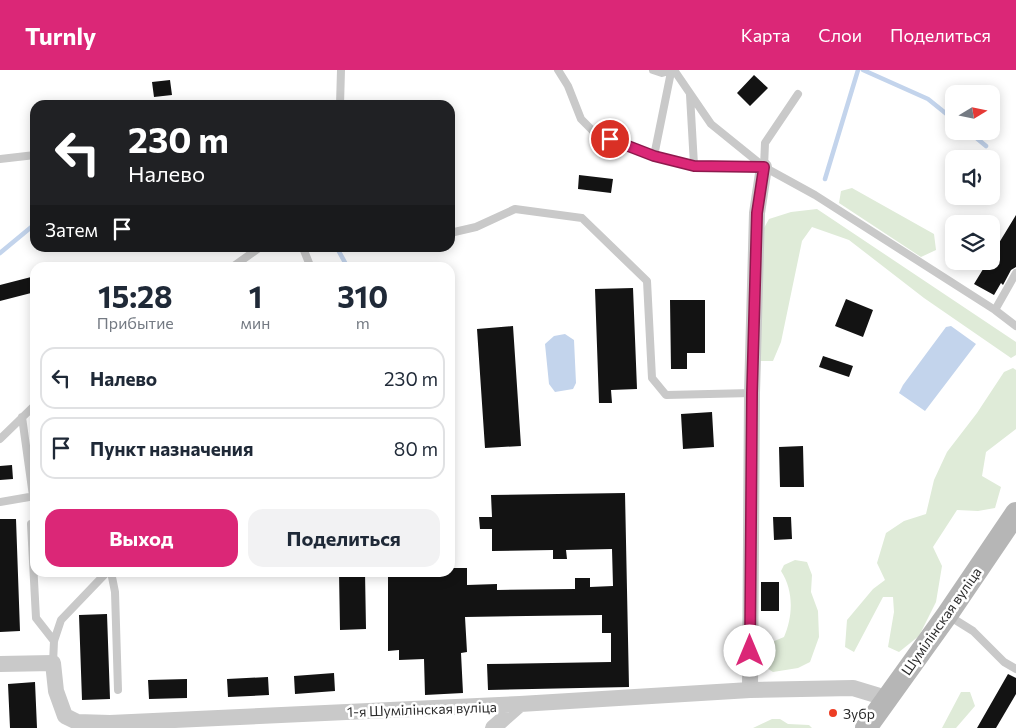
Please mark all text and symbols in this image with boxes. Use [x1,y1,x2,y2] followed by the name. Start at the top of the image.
[25,21,96,50] text: Turnly
[741,24,790,46] text: Карта
[818,24,862,46] text: Слои
[890,24,991,46] text: Поделиться
[945,85,1000,140] north arrow
[945,85,1000,270] map controls
[128,117,229,160] text: 230 m
[589,118,631,160] pin
[45,120,110,185] icon: left
[596,125,624,153] icon: arrive
[945,150,1000,205] button: sound
[128,160,205,187] text: Налево
[108,215,136,243] icon: arrive
[945,215,1000,270] button: layers
[45,218,98,241] text: Затем
[98,277,173,314] text: 15:28
[249,277,262,314] text: 1
[337,277,388,314] text: 310
[97,313,174,332] text: Прибытие
[241,313,270,332] text: мин
[356,313,370,332] text: m
[47,364,75,392] icon: left
[90,367,157,390] text: Налево
[384,367,438,390] text: 230 m
[47,434,75,462] icon: arrive
[90,437,253,460] text: Пункт назначения
[394,437,438,460] text: 80 m
[45,509,238,567] button: Выход
[248,509,440,567] button: Поделиться
[897,564,985,678] street label: Шумілінская вуліца
[723,624,775,676] position arrow
[347,698,497,720] street label: 1-я Шумілінская вуліца
[843,705,875,722] place label: Зубр
[827,707,839,719] marker: Зубр

